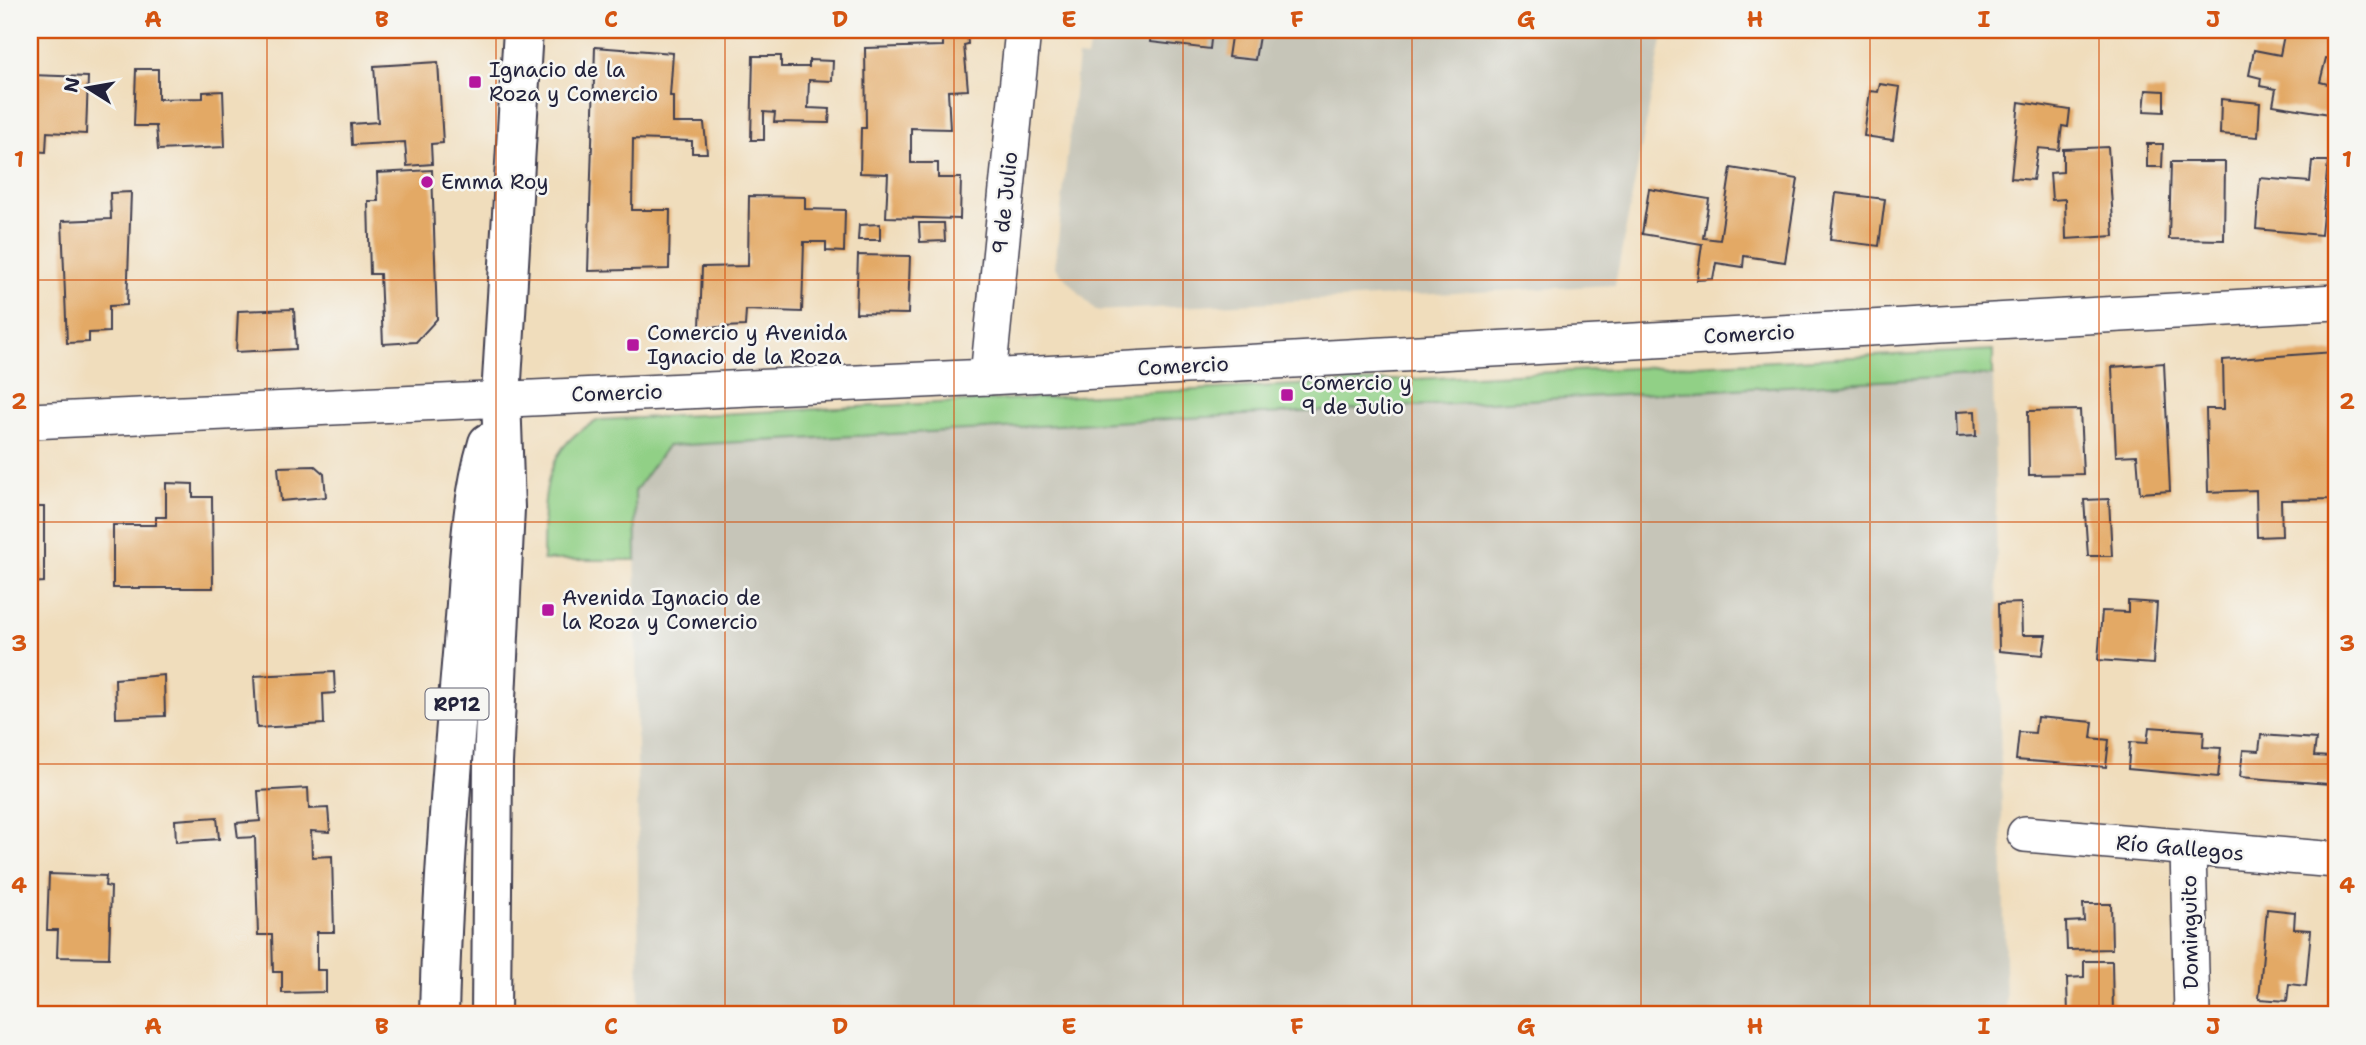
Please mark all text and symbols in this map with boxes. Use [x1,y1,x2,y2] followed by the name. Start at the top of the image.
[144,4,162,34] text: A
[375,4,389,34] text: B
[604,4,618,34] text: C
[832,4,848,34] text: D
[1061,4,1077,34] text: E
[1290,4,1304,34] text: F
[1517,4,1536,34] text: G
[1747,4,1763,34] text: H
[1978,4,1991,34] text: I
[2206,4,2220,34] text: J
[52,52,122,122] north arrow
[489,56,658,108] place label: Ignacio de la Roza y Comercio
[467,74,483,90] marker: Ignacio de la Roza y Comercio
[58,75,86,95] text: N
[14,144,24,174] text: 1
[2342,144,2352,174] text: 1
[986,150,1024,256] street label: 9 de Julio
[441,168,549,196] place label: Emma Roy
[419,174,435,190] marker: Emma Roy
[1703,318,1795,350] street label: Comercio
[647,319,847,371] place label: Comercio y Avenida Ignacio de la Roza
[625,337,641,353] marker: Comercio y Avenida Ignacio de la Roza
[1137,350,1229,382] street label: Comercio
[1301,369,1412,421] place label: Comercio y 9 de Julio
[571,377,663,409] street label: Comercio
[11,386,27,416] text: 2
[2339,386,2355,416] text: 2
[1279,387,1295,403] marker: Comercio y 9 de Julio
[562,584,761,636] place label: Avenida Ignacio de la Roza y Comercio
[540,602,556,618] marker: Avenida Ignacio de la Roza y Comercio
[11,628,27,658] text: 3
[2339,628,2355,658] text: 3
[426,688,489,720] road number: RP12
[2115,828,2245,868] street label: Río Gallegos
[11,870,27,900] text: 4
[2339,870,2355,900] text: 4
[2175,875,2205,989] street label: Dominguito
[144,1011,162,1041] text: A
[375,1011,389,1041] text: B
[604,1011,618,1041] text: C
[832,1011,848,1041] text: D
[1061,1011,1077,1041] text: E
[1290,1011,1304,1041] text: F
[1517,1011,1536,1041] text: G
[1747,1011,1763,1041] text: H
[1978,1011,1991,1041] text: I
[2206,1011,2220,1041] text: J

